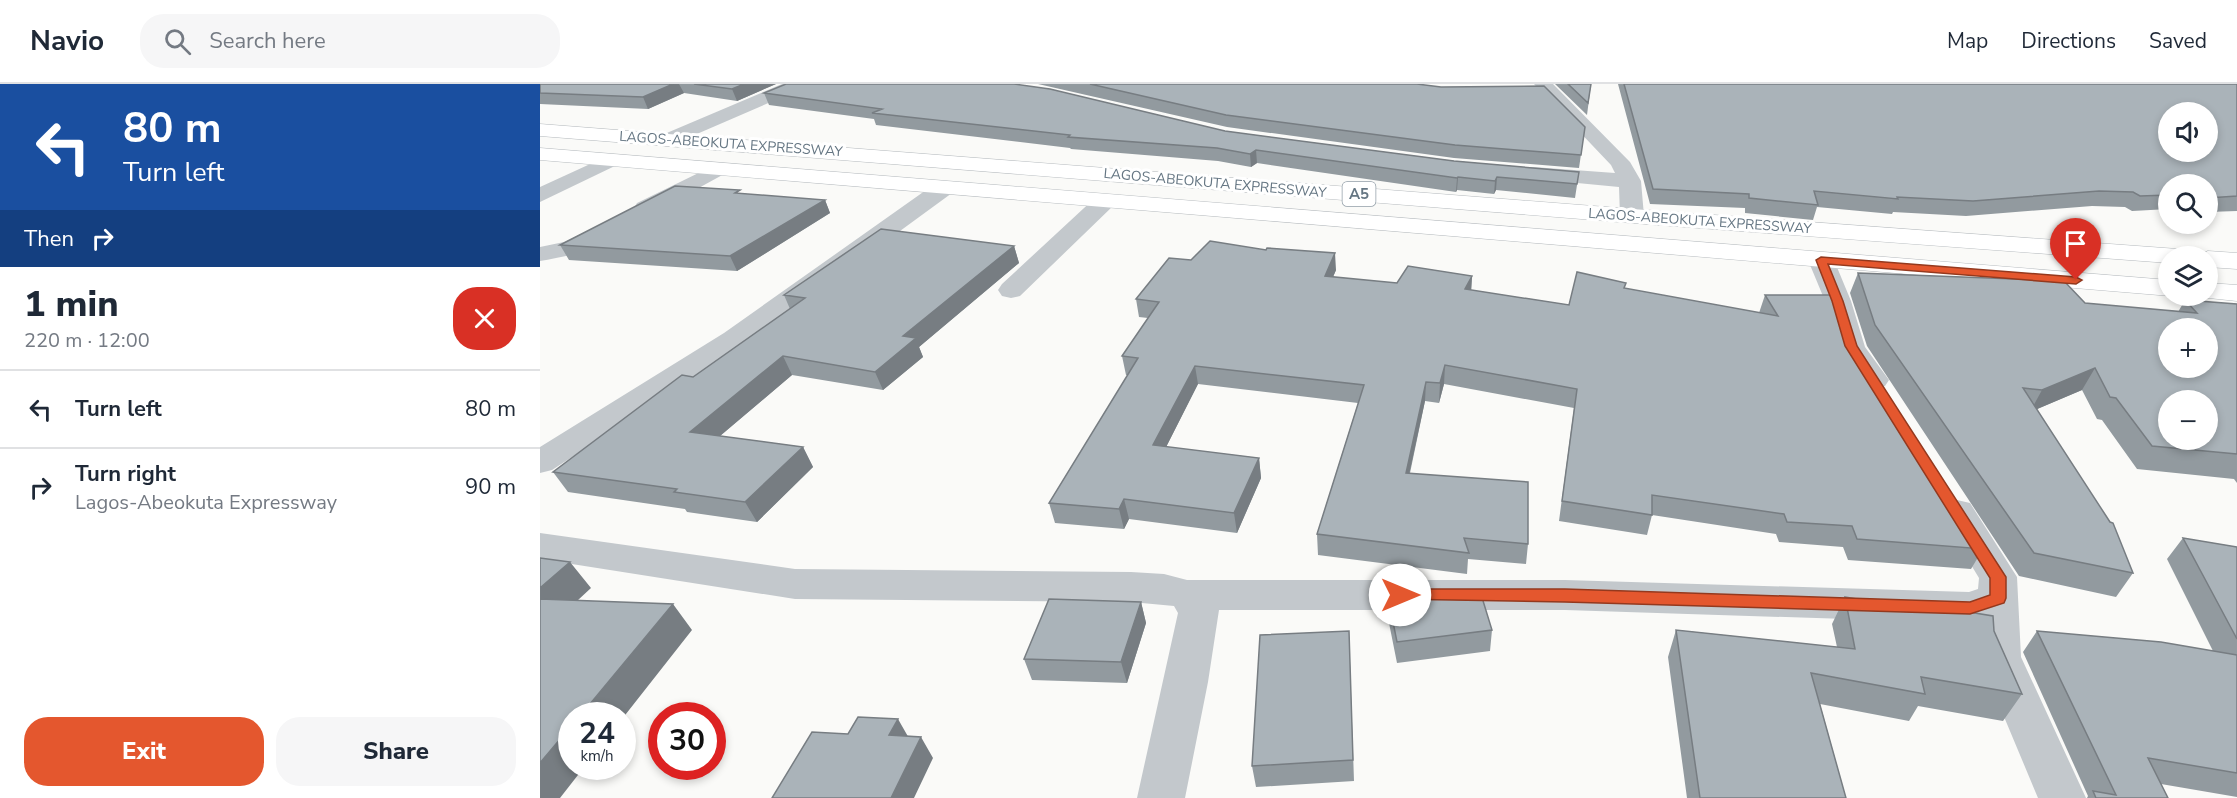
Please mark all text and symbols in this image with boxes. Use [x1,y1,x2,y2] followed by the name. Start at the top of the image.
[140,14,560,68] search box
[30,22,104,60] text: Navio
[161,25,194,58] icon: search
[209,26,326,56] text: Search here
[1947,27,1988,55] text: Map
[2021,27,2116,55] text: Directions
[2149,27,2207,55] text: Saved
[123,100,222,157] text: 80 m
[2158,102,2218,450] map controls
[2158,102,2218,162] button: sound
[24,108,102,186] icon: left
[619,127,844,161] street label: LAGOS-ABEOKUTA EXPRESSWAY
[123,154,224,191] text: Turn left
[1103,164,1328,202] street label: LAGOS-ABEOKUTA EXPRESSWAY
[2158,174,2218,234] button: search
[1342,182,1376,206] road number: A5
[1588,204,1813,238] street label: LAGOS-ABEOKUTA EXPRESSWAY
[2050,218,2101,280] pin
[86,222,119,255] icon: right
[24,224,74,254] text: Then
[2059,227,2092,260] icon: arrive
[2158,246,2218,306] button: layers
[24,280,119,329] text: 1 min
[453,287,516,350] button: close
[2158,318,2218,378] button: +
[24,327,150,354] text: 220 m · 12:00
[2158,390,2218,450] button: −
[24,393,57,426] icon: left
[75,394,162,424] text: Turn left
[465,394,516,424] text: 80 m
[75,459,176,489] text: Turn right
[24,471,57,504] icon: right
[465,472,516,502] text: 90 m
[75,489,337,516] text: Lagos-Abeokuta Expressway
[1368,563,1432,627] position arrow
[648,702,726,780] speed limit sign: 30
[579,713,615,754] text: 24
[24,717,264,786] button: Exit
[276,717,516,786] button: Share
[580,746,614,766] text: km/h

